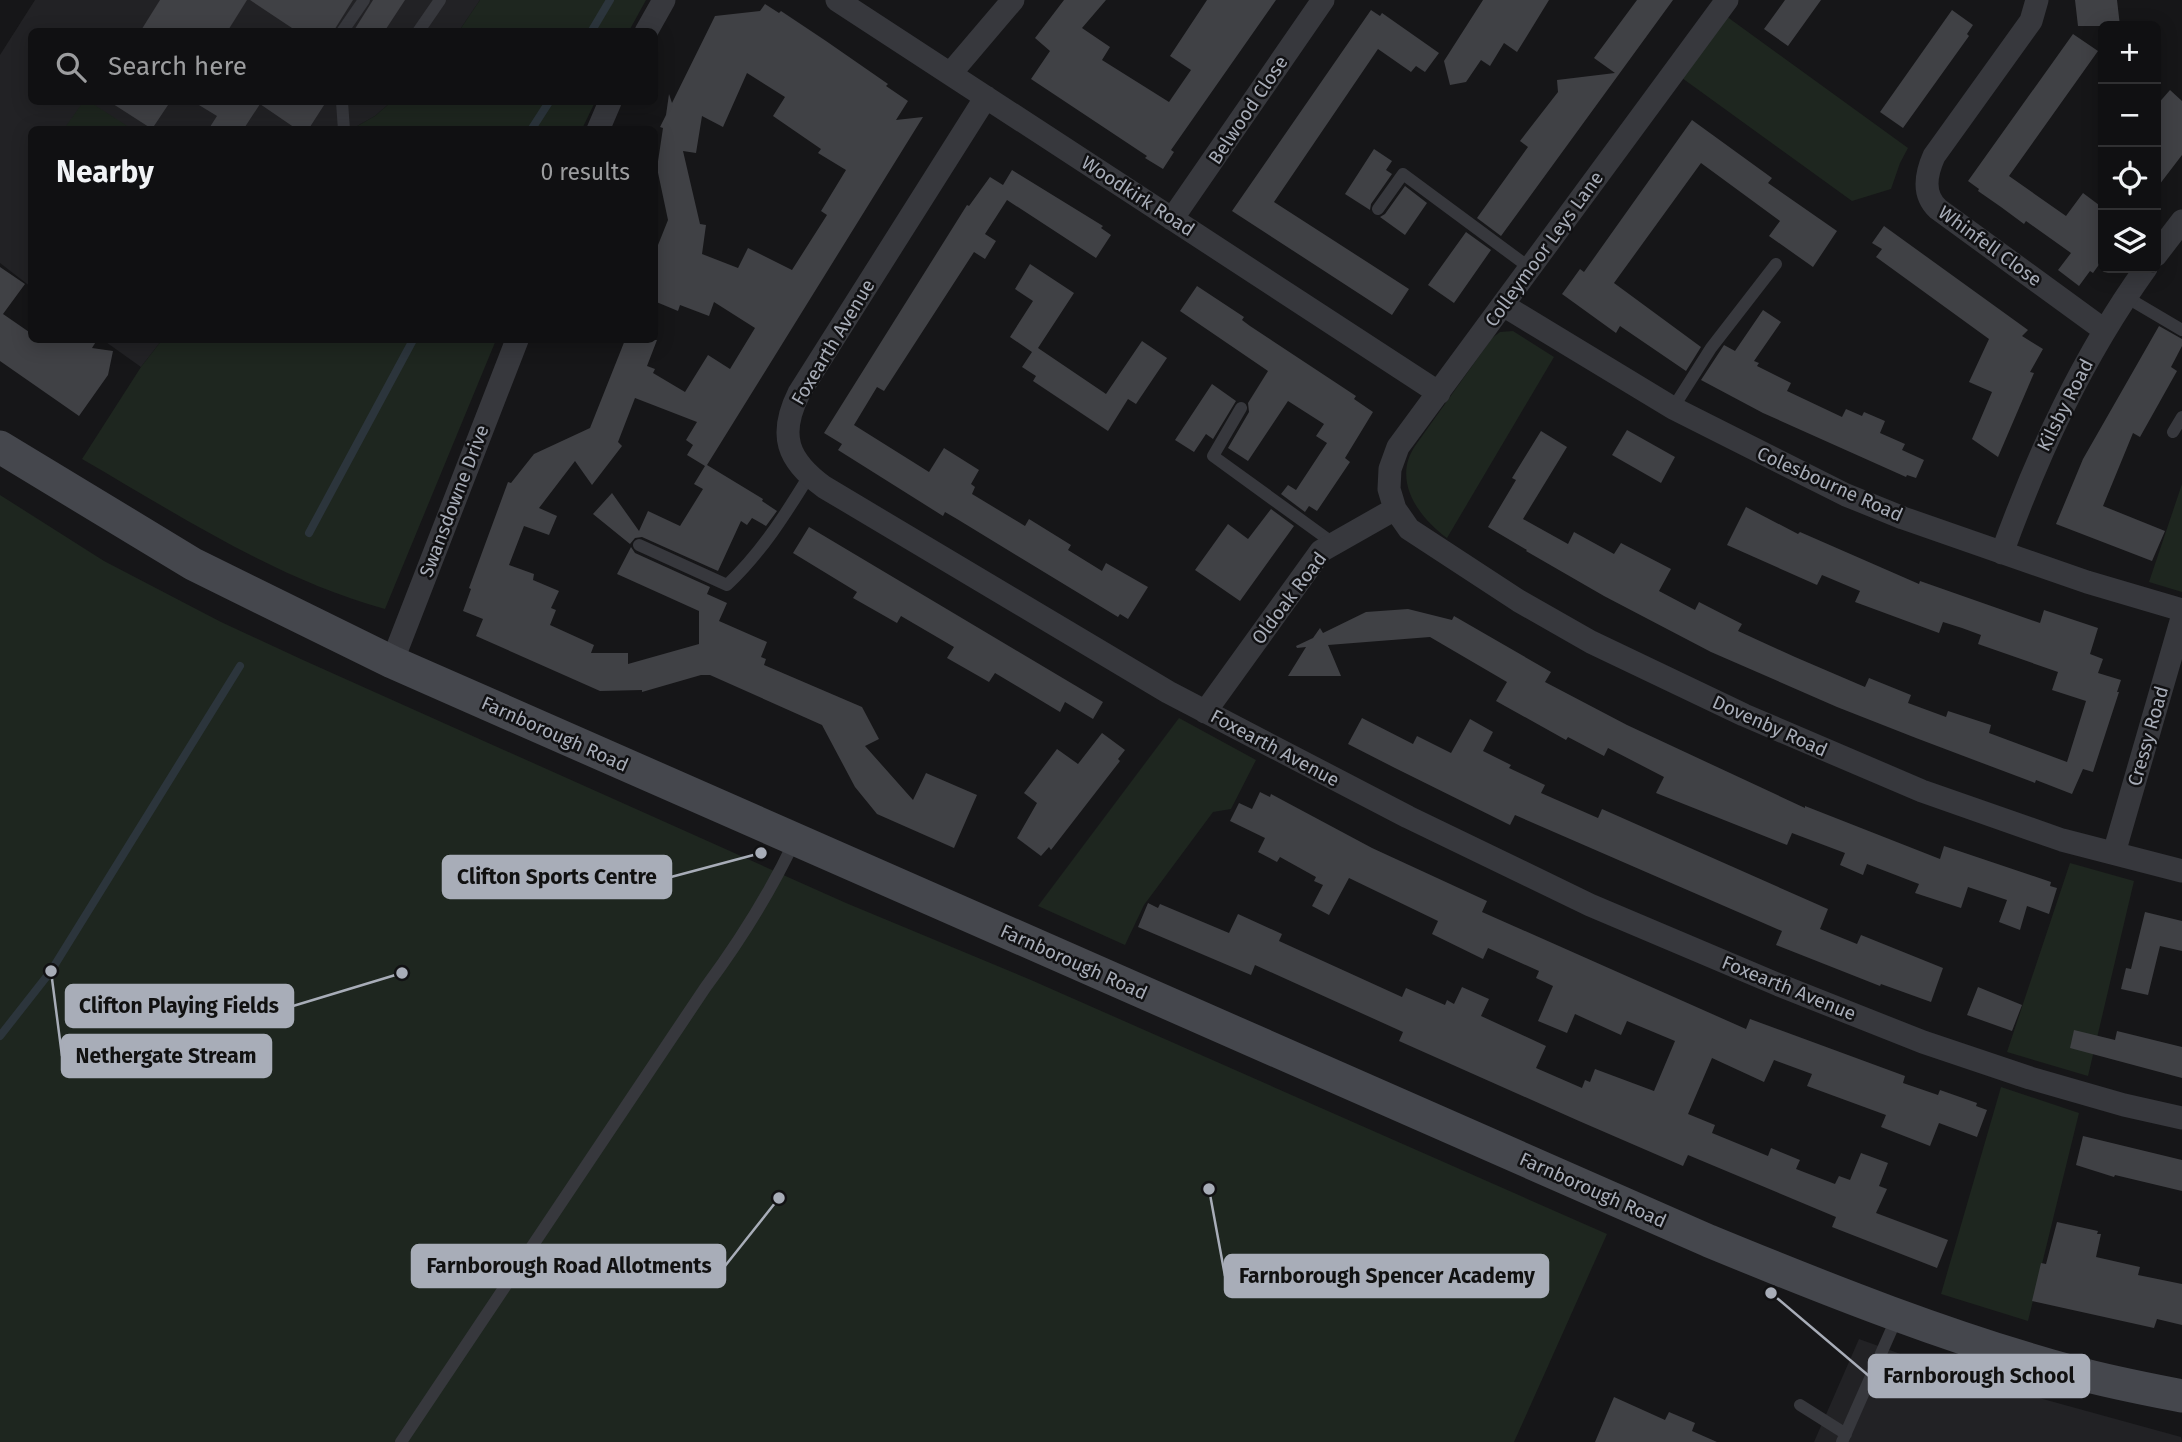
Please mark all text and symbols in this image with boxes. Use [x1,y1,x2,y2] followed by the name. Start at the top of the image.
[2098,21,2161,273] map controls
[2098,21,2161,84] button: +
[28,28,658,105] search box
[52,48,90,86] icon: search
[108,51,247,82] text: Search here
[1203,51,1293,169] street label: Belwood Close
[2098,84,2161,147] button: −
[2098,147,2161,210] button: locate
[1077,151,1199,241] street label: Woodkirk Road
[56,154,154,190] text: Nearby
[540,158,630,186] text: 0 results
[1480,167,1608,331] street label: Colleymoor Leys Lane
[1934,201,2046,291] street label: Whinfell Close
[2098,210,2161,273] button: layers
[786,275,880,409] street label: Foxearth Avenue
[2032,355,2098,455] street label: Kilsby Road
[414,422,494,580] street label: Swansdowne Drive
[1754,442,1906,526] street label: Colesbourne Road
[1247,547,1331,649] street label: Oldoak Road
[2123,683,2173,789] street label: Cressy Road
[1709,690,1831,762] street label: Dovenby Road
[478,691,632,777] street label: Farnborough Road
[1207,704,1343,792] street label: Foxearth Avenue
[443,856,671,898] callout: Clifton Sports Centre
[457,864,657,890] text: Clifton Sports Centre
[997,919,1151,1005] street label: Farnborough Road
[1719,951,1859,1025] street label: Foxearth Avenue
[66,985,293,1027] callout: Clifton Playing Fields
[79,993,279,1019] text: Clifton Playing Fields
[62,1035,271,1077] callout: Nethergate Stream
[76,1043,256,1069] text: Nethergate Stream
[1516,1147,1670,1233] street label: Farnborough Road
[412,1245,725,1287] callout: Farnborough Road Allotments
[426,1253,712,1279] text: Farnborough Road Allotments
[1225,1255,1548,1297] callout: Farnborough Spencer Academy
[1239,1263,1535,1289] text: Farnborough Spencer Academy
[1869,1355,2089,1397] callout: Farnborough School
[1883,1363,2076,1389] text: Farnborough School

